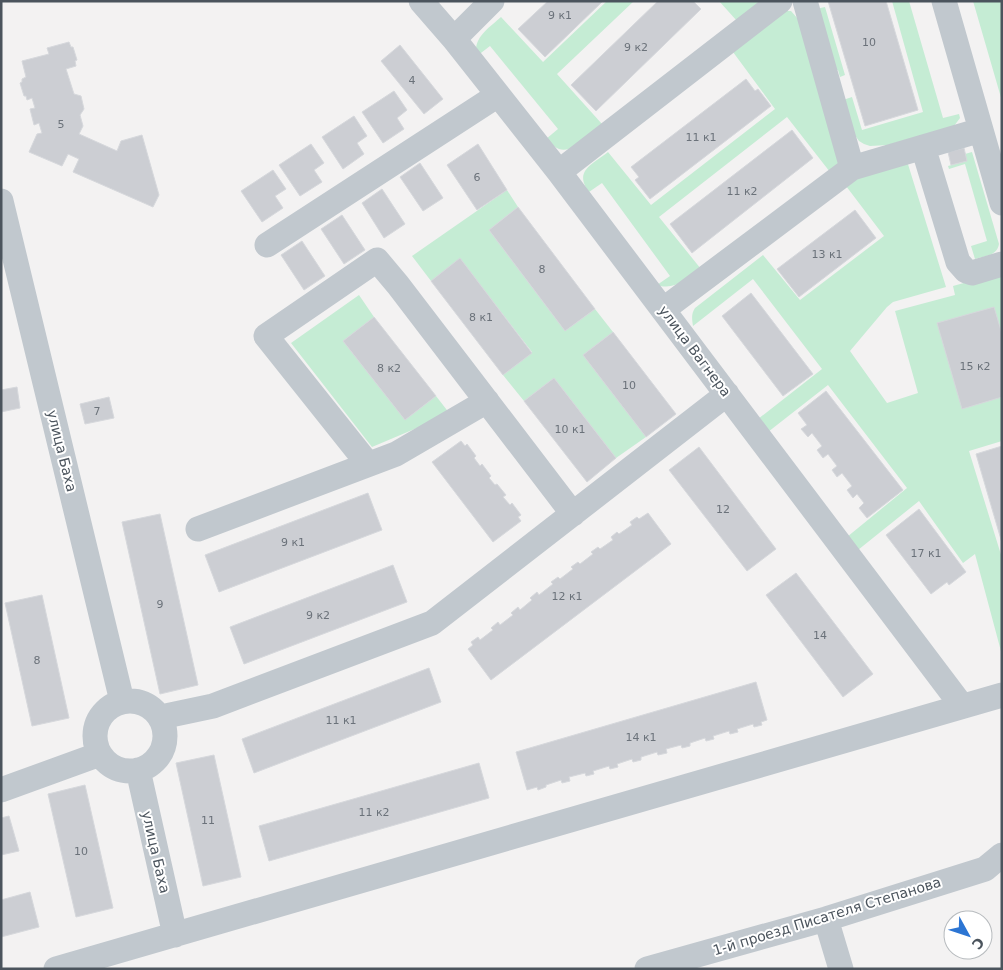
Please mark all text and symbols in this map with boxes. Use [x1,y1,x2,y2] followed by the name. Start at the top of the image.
[548,9,572,22] house number: 9 к1
[862,36,876,49] house number: 10
[624,41,648,54] house number: 9 к2
[409,74,416,87] house number: 4
[58,118,65,131] house number: 5
[685,131,717,144] house number: 11 к1
[474,171,481,184] house number: 6
[726,185,758,198] house number: 11 к2
[811,248,843,261] house number: 13 к1
[539,263,546,276] house number: 8
[656,302,734,400] street label: улица Вагнера
[469,311,493,324] house number: 8 к1
[959,360,991,373] house number: 15 к2
[377,362,401,375] house number: 8 к2
[622,379,636,392] house number: 10
[94,405,101,418] house number: 7
[44,408,80,494] street label: улица Баха
[554,423,586,436] house number: 10 к1
[716,503,730,516] house number: 12
[281,536,305,549] house number: 9 к1
[910,547,942,560] house number: 17 к1
[551,590,583,603] house number: 12 к1
[157,598,164,611] house number: 9
[306,609,330,622] house number: 9 к2
[813,629,827,642] house number: 14
[34,654,41,667] house number: 8
[325,714,357,727] house number: 11 к1
[625,731,657,744] house number: 14 к1
[358,806,390,819] house number: 11 к2
[139,809,173,895] street label: улица Баха
[201,814,215,827] house number: 11
[74,845,88,858] house number: 10
[711,874,943,958] street label: 1-й проезд Писателя Степанова
[943,910,993,960] north arrow
[969,934,987,952] text: С

